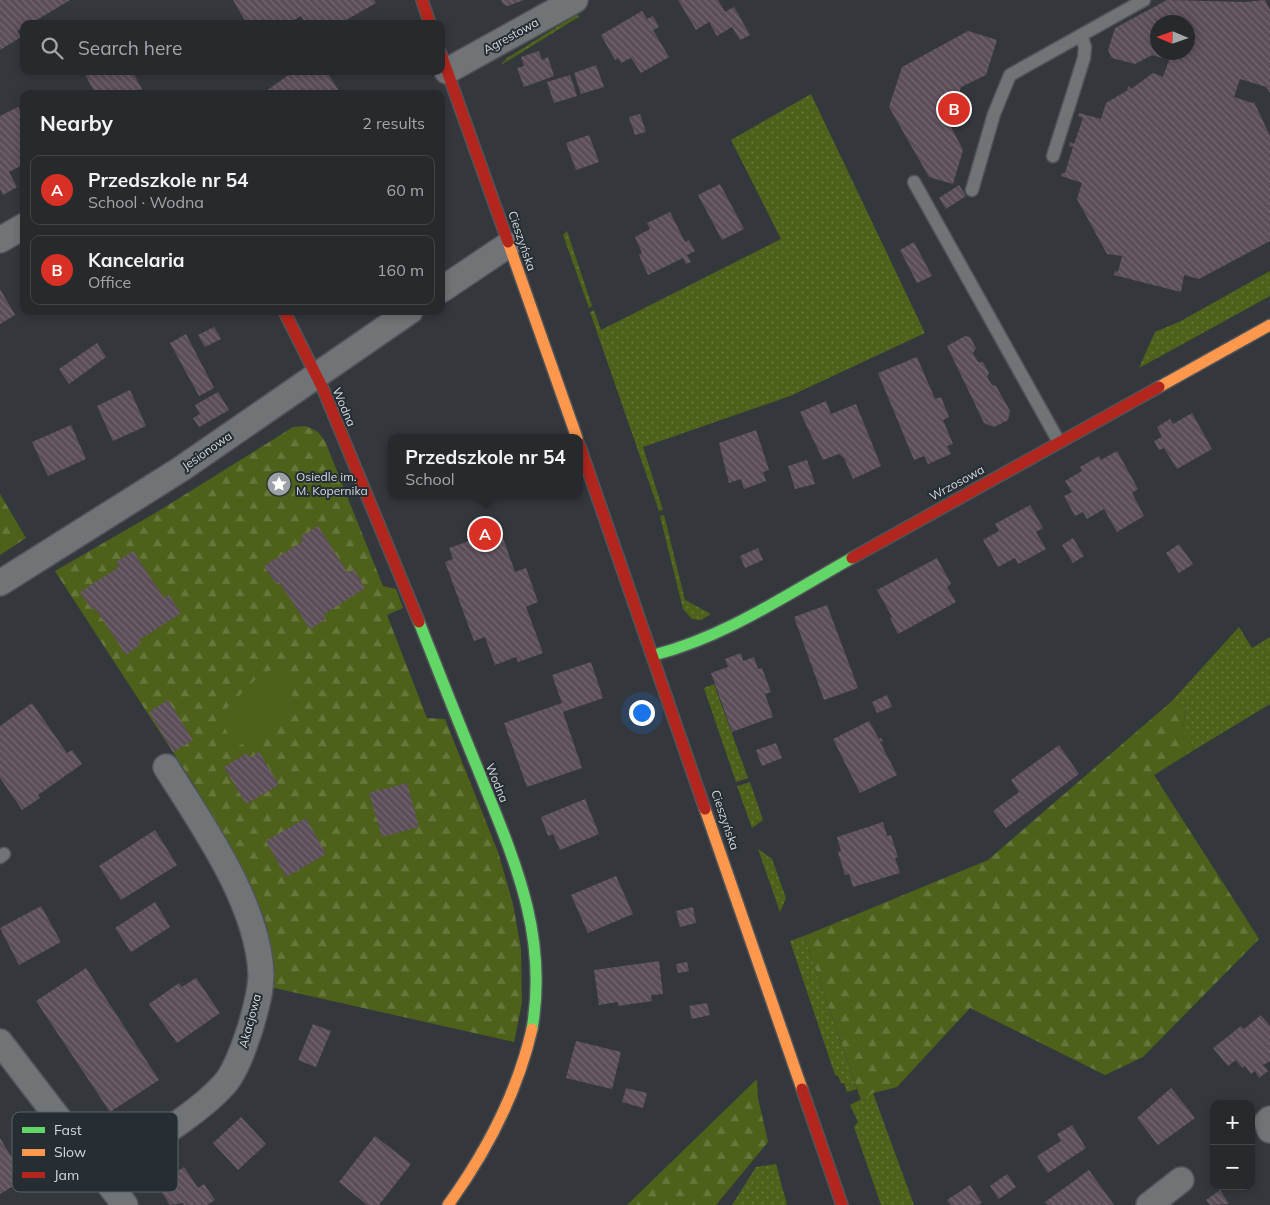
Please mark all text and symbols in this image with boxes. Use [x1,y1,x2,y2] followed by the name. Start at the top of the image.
[480,14,541,57] street label: Agrestowa
[1150,15,1195,60] north arrow
[20,20,445,75] search box
[38,34,66,62] icon: search
[78,36,182,60] text: Search here
[938,90,970,128] pin: B
[40,110,113,136] text: Nearby
[362,113,425,133] text: 2 results
[88,168,249,192] text: Przedszkole nr 54
[51,180,63,200] text: A
[387,180,424,200] text: 60 m
[88,192,204,212] text: School · Wodna
[505,209,540,273] street label: Cieszyńska
[88,248,185,272] text: Kancelaria
[51,260,63,280] text: B
[377,260,424,280] text: 160 m
[88,272,131,292] text: Office
[330,385,359,429] street label: Wodna
[179,428,235,473] street label: Jesionowa
[388,434,583,499] popup
[405,445,566,469] text: Przedszkole nr 54
[927,461,987,504] street label: Wrzosowa
[296,469,368,498] place label: Osiedle im. M. Kopernika
[405,469,455,489] text: School
[266,471,292,497] place icon: Osiedle im. M. Kopernika
[469,515,501,553] pin: A
[629,700,655,726] your location
[483,761,512,805] street label: Wodna
[708,788,743,852] street label: Cieszyńska
[235,992,264,1049] street label: Akacjowa
[1210,1100,1255,1190] map controls
[1210,1100,1255,1145] button: +
[12,1112,178,1192] legend
[54,1121,82,1139] text: Fast
[54,1143,86,1161] text: Slow
[1210,1145,1255,1190] button: −
[54,1166,79,1184] text: Jam

